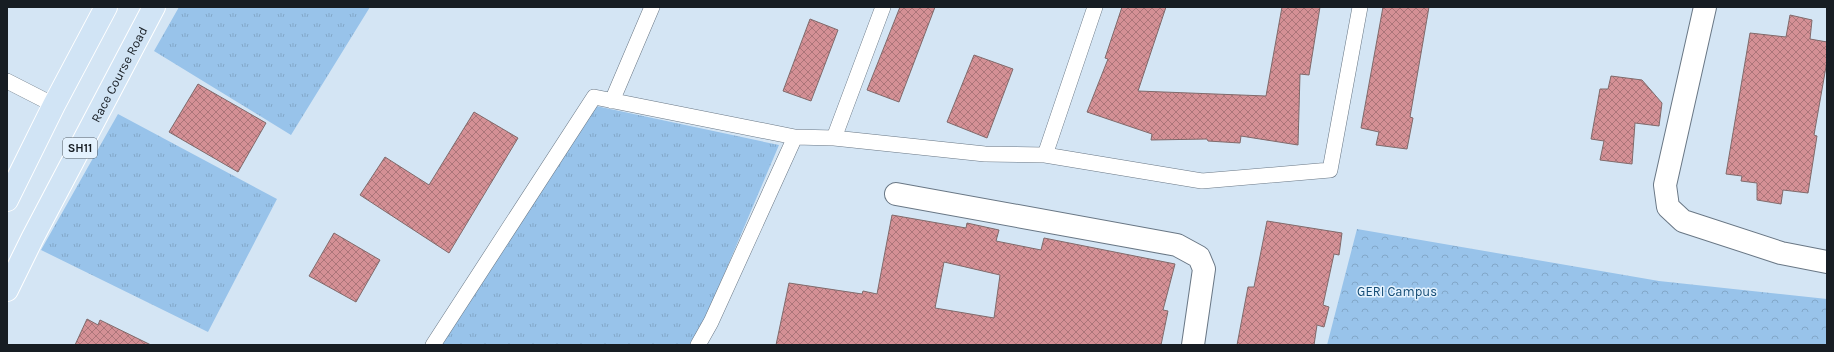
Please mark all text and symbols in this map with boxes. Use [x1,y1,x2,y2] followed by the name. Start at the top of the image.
[87,24,150,125] street label: Race Course Road
[63,138,97,158] road number: SH11
[1357,284,1437,299] park label: GERI Campus

